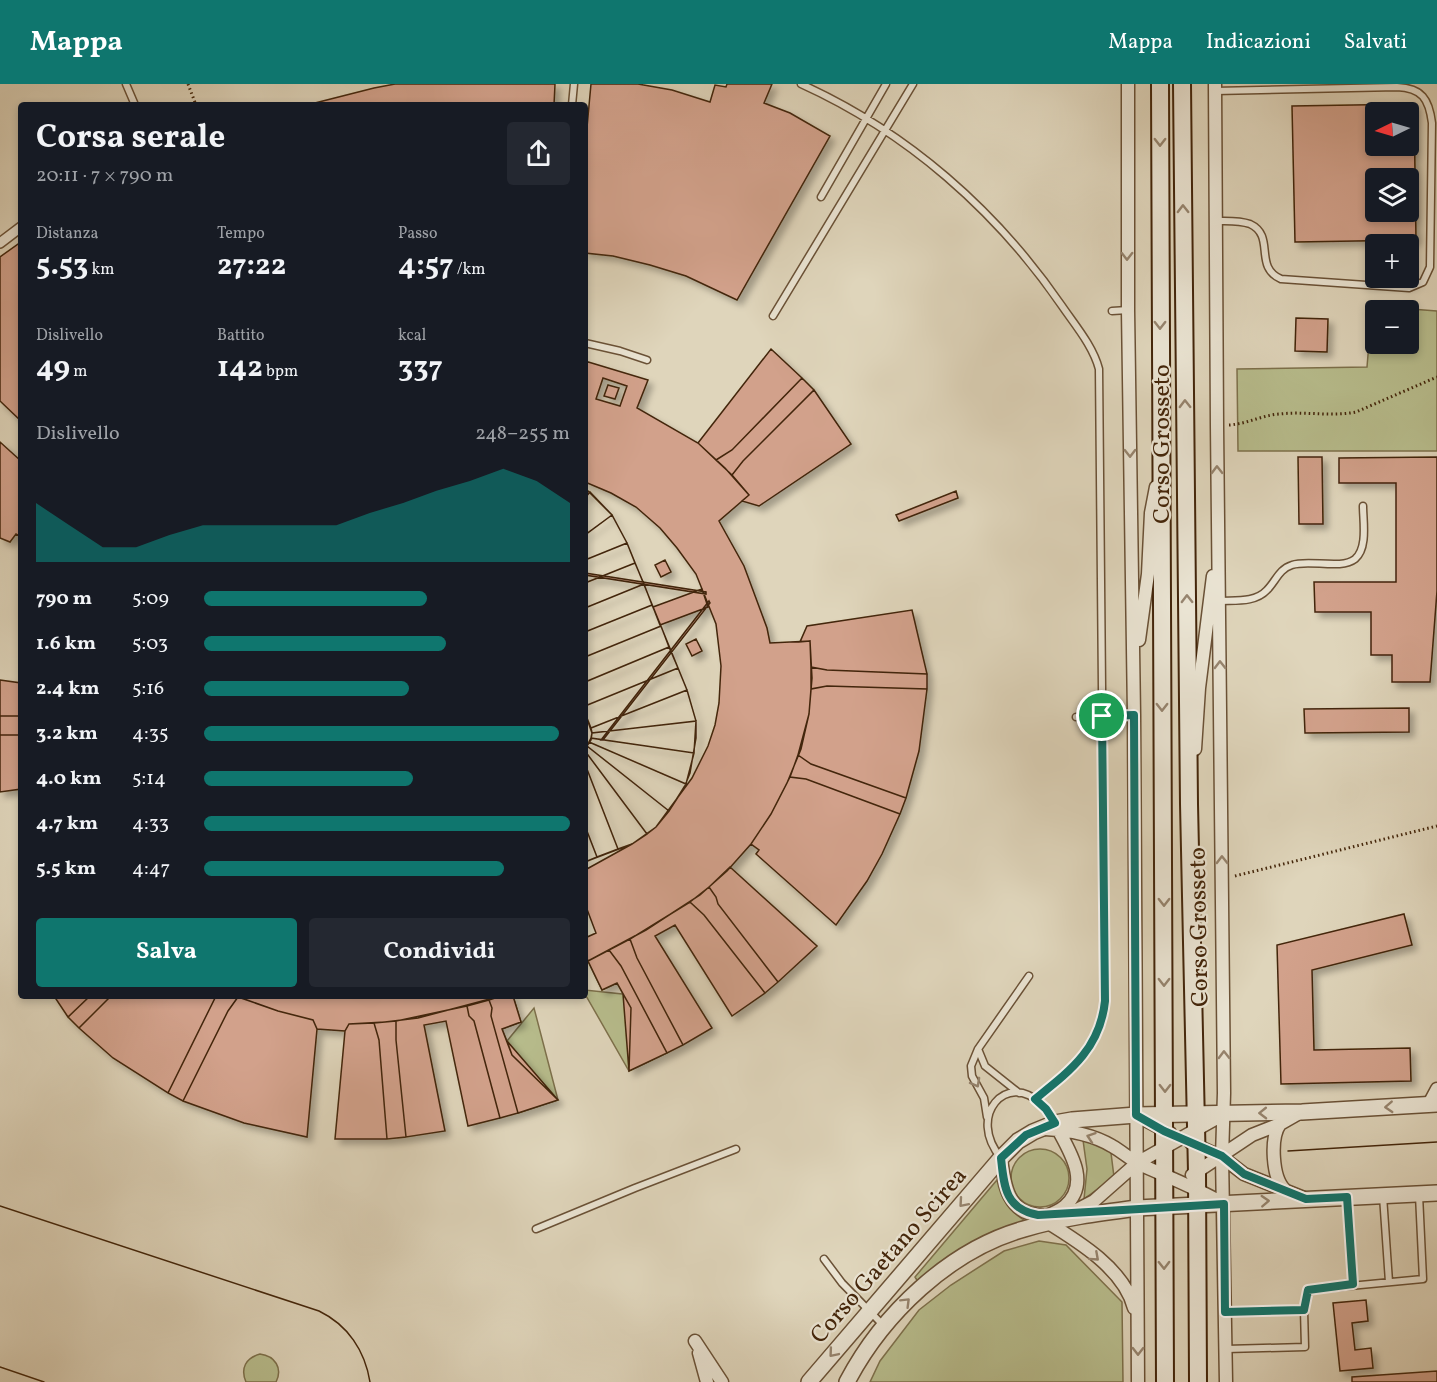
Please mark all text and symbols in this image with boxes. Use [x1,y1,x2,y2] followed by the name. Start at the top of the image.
[30,23,123,62] text: Mappa
[1108,28,1173,57] text: Mappa
[1206,28,1311,57] text: Indicazioni
[1344,28,1407,57] text: Salvati
[1365,102,1419,156] north arrow
[1365,102,1419,354] map controls
[36,116,225,162] text: Corsa serale
[507,122,570,185] button: share
[1154,138,1166,147] one-way arrow
[36,162,173,190] text: 20:11 · 7 × 790 m
[1365,168,1419,222] button: layers
[1177,204,1189,213] one-way arrow
[36,223,98,245] text: Distanza
[217,223,265,245] text: Tempo
[398,223,437,245] text: Passo
[1365,234,1419,288] button: +
[36,245,88,287] text: 5.53
[217,245,286,287] text: 27:22
[398,245,453,287] text: 4:57
[1121,251,1134,260] one-way arrow
[88,259,115,281] text: km
[453,259,485,281] text: /km
[1365,300,1419,354] button: −
[1154,320,1167,329] one-way arrow
[36,325,103,347] text: Dislivello
[217,325,265,347] text: Battito
[398,325,426,347] text: kcal
[36,347,70,389] text: 49
[217,347,263,389] text: 142
[398,347,443,389] text: 337
[70,361,87,383] text: m
[263,361,298,383] text: bpm
[1146,364,1180,524] street label: Corso Grosseto
[1179,399,1191,408] one-way arrow
[36,420,120,448] text: Dislivello
[475,420,570,448] text: 248–255 m
[1124,448,1136,457] one-way arrow
[1211,466,1223,475] one-way arrow
[36,585,92,613] text: 790 m
[132,585,169,613] text: 5:09
[1181,594,1193,603] one-way arrow
[36,630,96,658] text: 1.6 km
[132,630,168,658] text: 5:03
[1213,661,1226,670] one-way arrow
[36,675,100,703] text: 2.4 km
[132,675,164,703] text: 5:16
[1076,690,1127,741] pin
[1085,699,1118,732] icon: arrive
[1156,702,1168,711] one-way arrow
[36,720,98,748] text: 3.2 km
[132,720,169,748] text: 4:35
[36,765,102,793] text: 4.0 km
[132,765,166,793] text: 5:14
[36,810,98,838] text: 4.7 km
[132,810,169,838] text: 4:33
[1182,847,1218,1007] street label: Corso Grosseto
[36,855,96,883] text: 5.5 km
[132,855,170,883] text: 4:47
[1216,856,1228,865] one-way arrow
[1157,897,1170,906] one-way arrow
[36,918,297,987] button: Salva
[309,918,570,987] button: Condividi
[1158,978,1170,987] one-way arrow
[1218,1051,1230,1060] one-way arrow
[969,1077,980,1087] one-way arrow
[1159,1083,1171,1092] one-way arrow
[1384,1100,1393,1113] one-way arrow
[1259,1106,1268,1119] one-way arrow
[1086,1131,1097,1144] one-way arrow
[803,1161,976,1352] street label: Corso Gaetano Scirea
[1261,1195,1270,1208] one-way arrow
[959,1196,970,1206] one-way arrow
[1088,1250,1099,1261] one-way arrow
[1158,1260,1170,1269] one-way arrow
[899,1298,910,1309] one-way arrow
[829,1346,840,1357] one-way arrow
[1132,1346,1144,1355] one-way arrow

